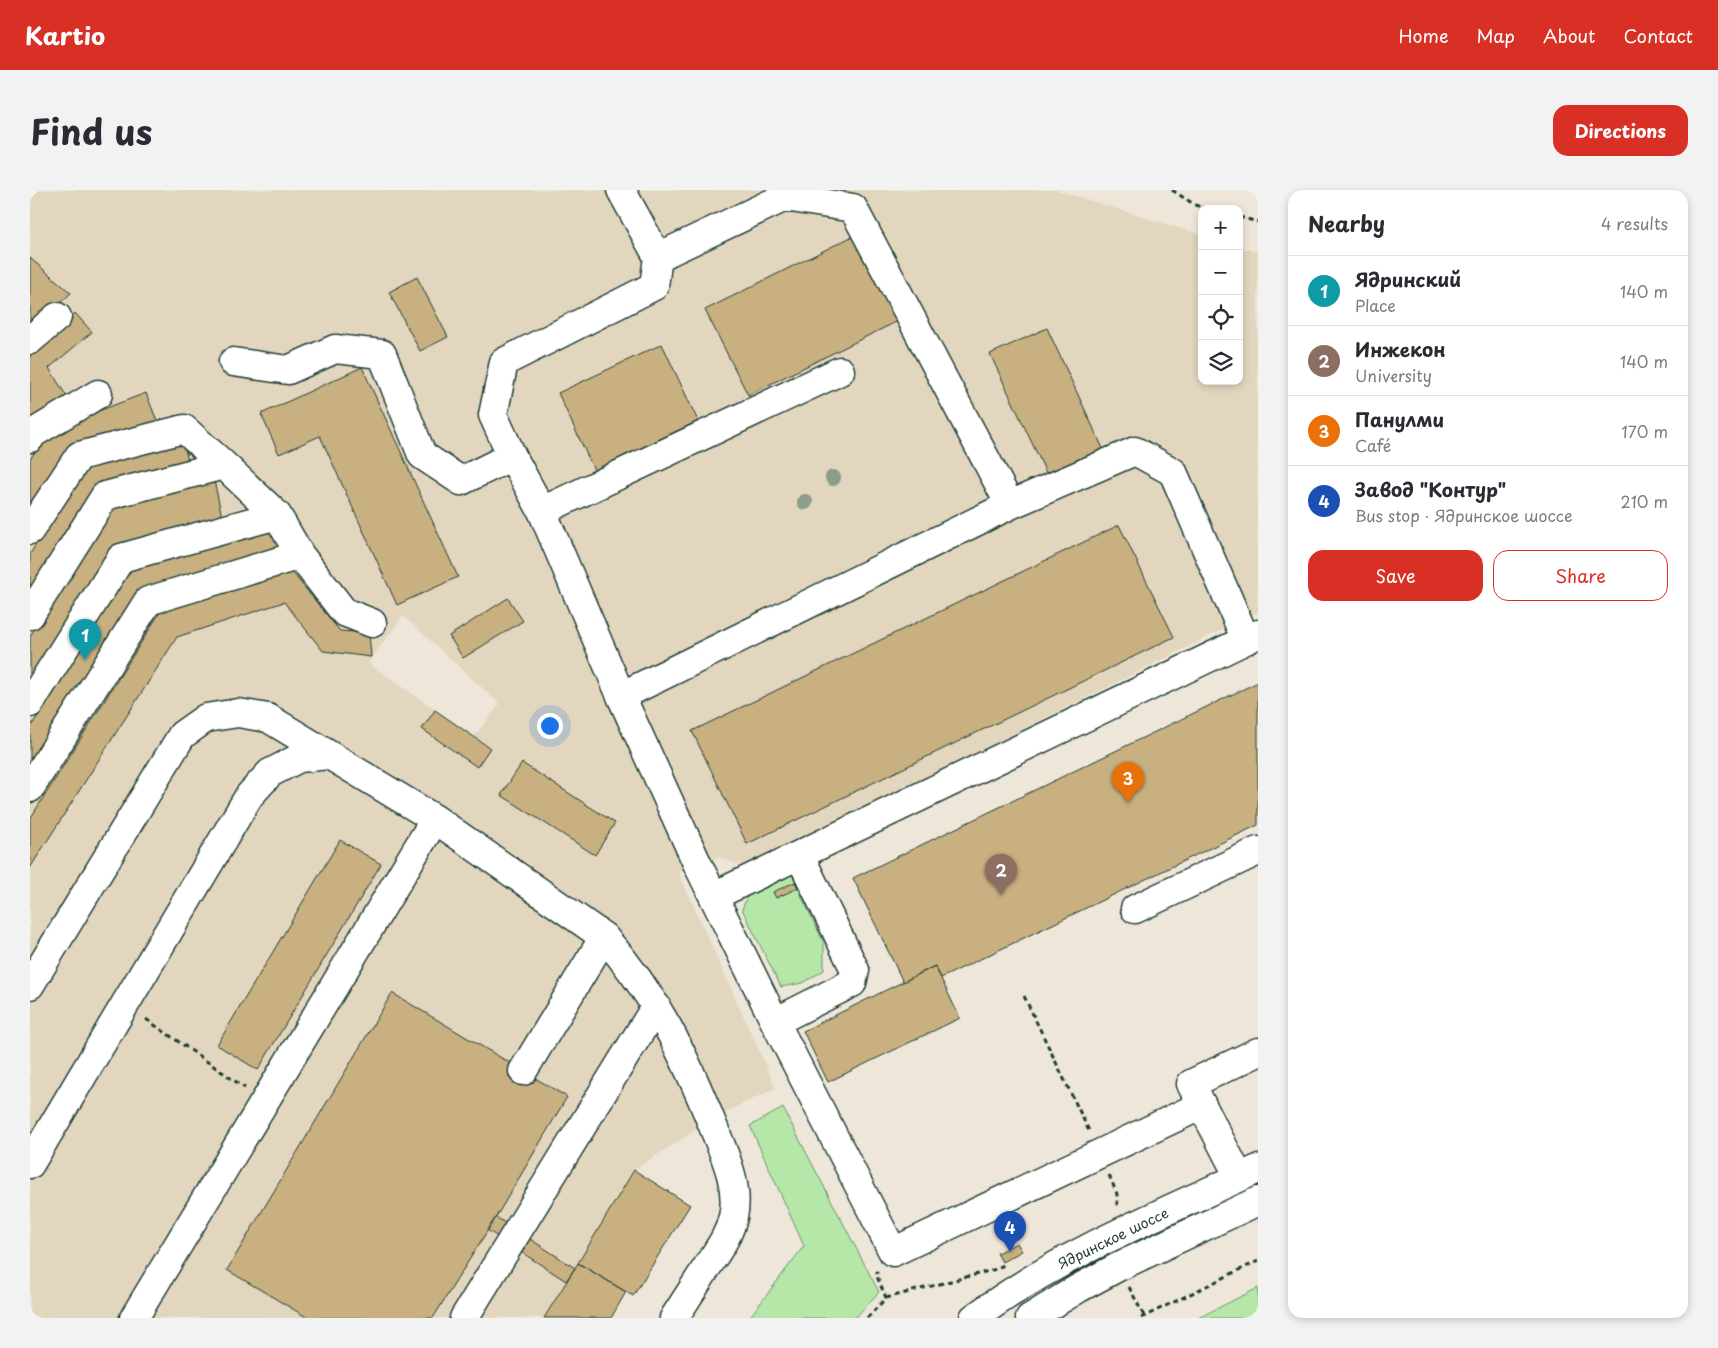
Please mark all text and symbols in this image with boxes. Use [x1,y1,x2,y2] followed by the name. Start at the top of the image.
[25,17,105,53] text: Kartio
[1398,22,1448,49] text: Home
[1476,22,1515,49] text: Map
[1543,22,1595,49] text: About
[1623,22,1693,49] text: Contact
[30,104,152,157] text: Find us
[1553,105,1688,156] button: Directions
[1198,205,1243,385] map controls
[1198,205,1243,250] button: +
[1308,207,1385,239] text: Nearby
[1601,211,1668,235] text: 4 results
[1198,250,1243,295] button: −
[1355,265,1461,293] text: Ядринский
[1320,279,1328,303] text: 1
[1620,279,1668,303] text: 140 m
[1355,293,1396,317] text: Place
[1198,295,1243,340] button: locate
[1355,335,1446,363] text: Инжекон
[1198,340,1243,385] button: layers
[1318,349,1330,373] text: 2
[1620,349,1668,373] text: 140 m
[1355,363,1432,387] text: University
[1355,405,1444,433] text: Панулми
[1319,419,1329,443] text: 3
[1622,419,1668,443] text: 170 m
[1355,433,1391,457] text: Café
[1355,475,1506,503] text: Завод "Контур"
[1319,489,1329,513] text: 4
[1620,489,1668,513] text: 210 m
[1355,503,1573,527] text: Bus stop · Ядринское шоссе
[1308,550,1483,601] button: Save
[1493,550,1668,601] button: Share
[69,619,101,660] pin: 1
[537,713,563,739] your location
[1112,762,1144,803] pin: 3
[985,854,1017,895] pin: 2
[1054,1202,1172,1274] street label: Ядринское шоссе
[994,1211,1026,1252] pin: 4

